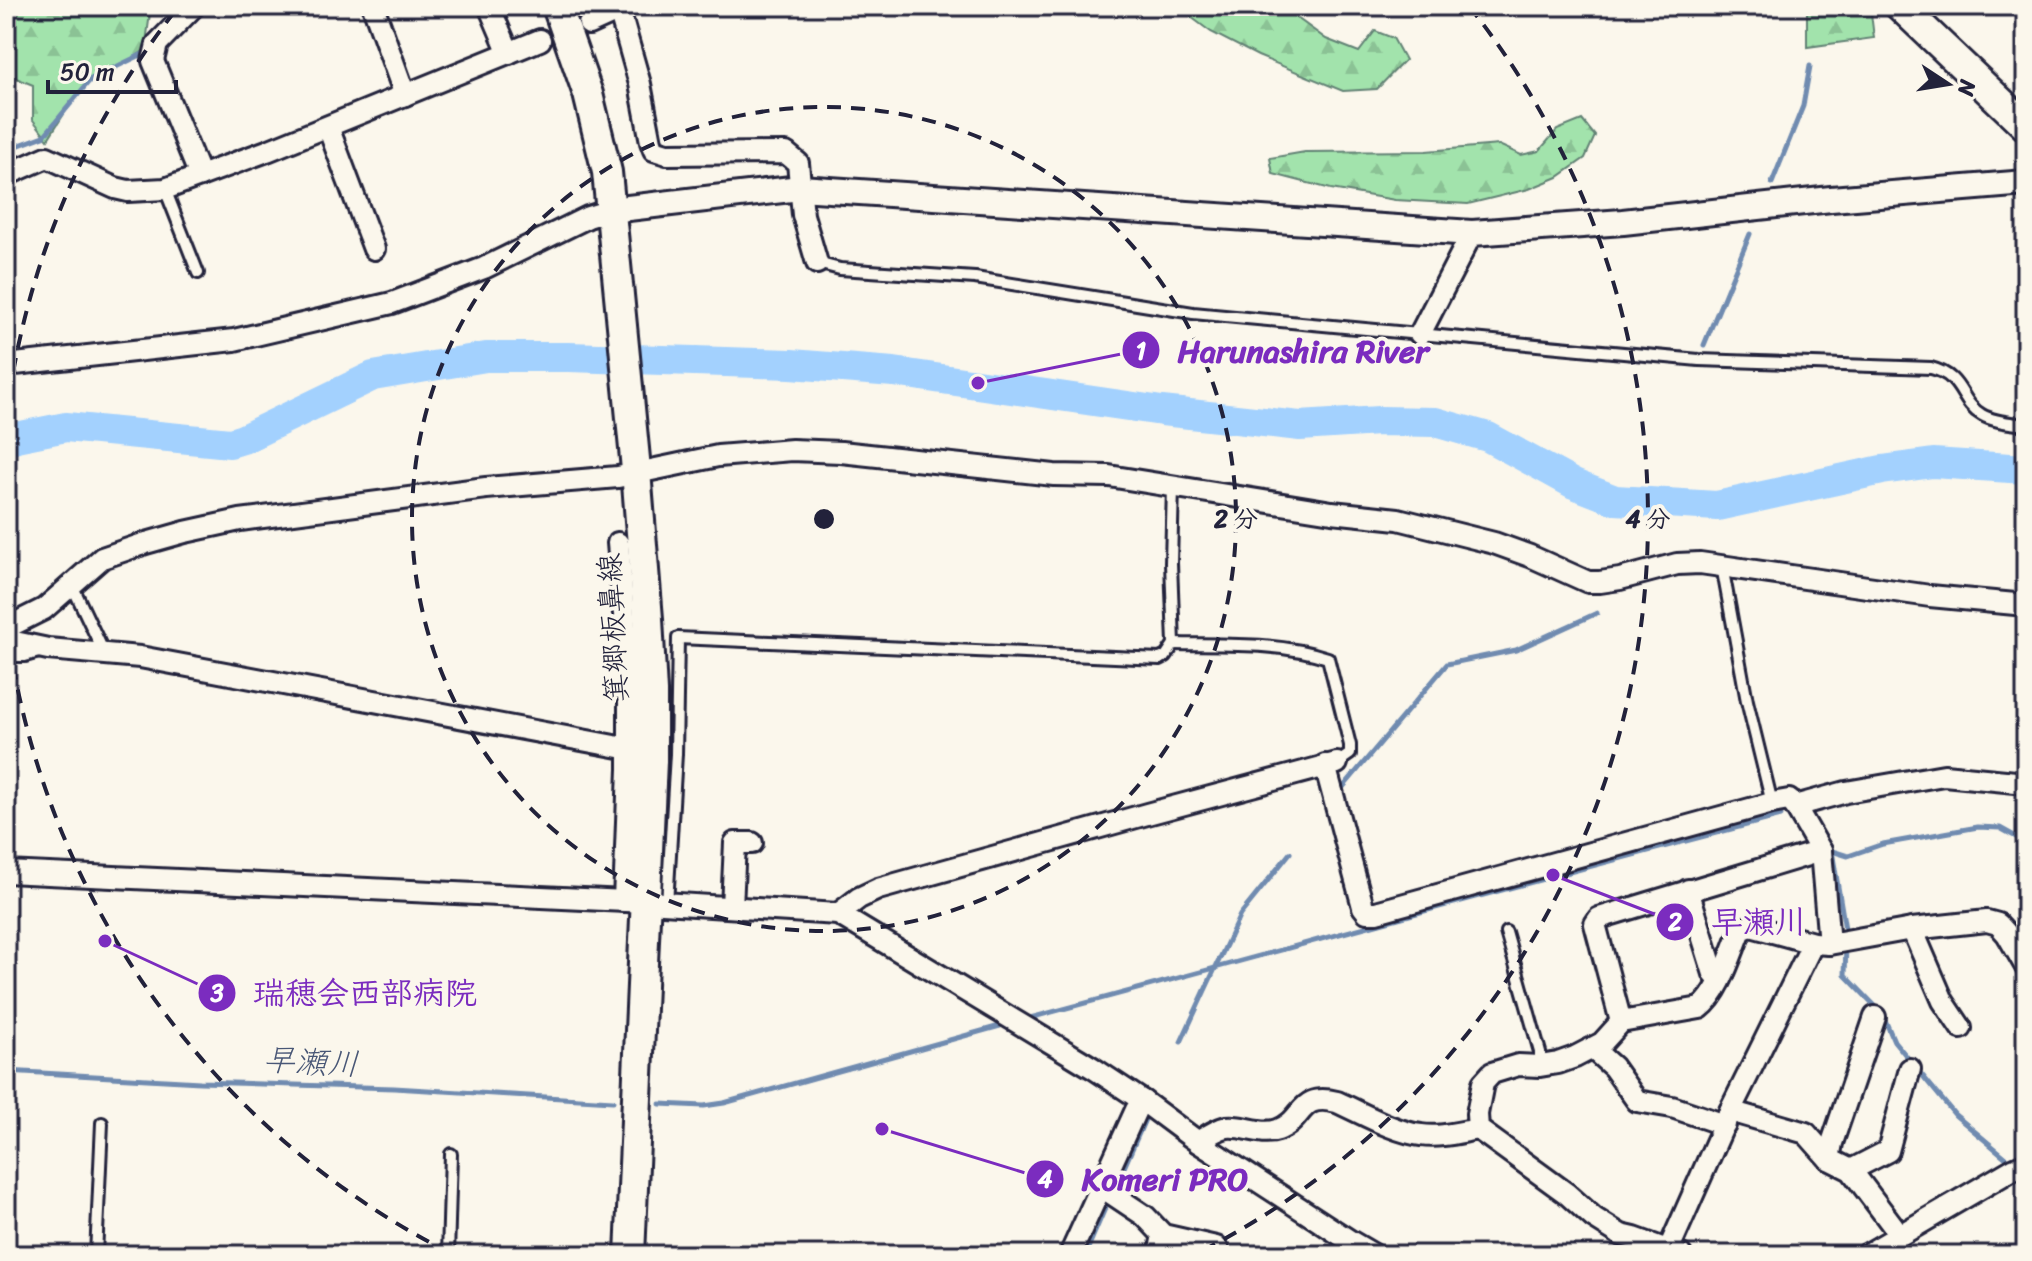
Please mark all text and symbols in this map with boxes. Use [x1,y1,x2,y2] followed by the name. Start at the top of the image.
[48,44,176,94] scale bar
[1908,44,1988,124] north arrow
[60,51,115,93] text: 50 m
[1946,76,1988,100] text: N
[1121,322,1445,378] callout: Harunashira River
[1177,323,1431,380] text: Harunashira River
[1136,330,1146,372] text: 1
[1213,498,1258,540] text: 2 分
[1625,498,1671,540] text: 4 分
[810,505,838,533] centre of rings
[582,552,644,704] street label: 箕郷板鼻線
[1655,894,1823,950] callout: 早瀬川
[1711,894,1807,951] text: 早瀬川
[1667,901,1682,943] text: 2
[197,965,493,1021] callout: 瑞穂会西部病院
[253,965,477,1022] text: 瑞穂会西部病院
[209,972,224,1014] text: 3
[262,1031,360,1093] water label: 早瀬川
[1025,1151,1264,1207] callout: Komeri PRO
[1081,1151,1249,1208] text: Komeri PRO
[1038,1158,1053,1200] text: 4

